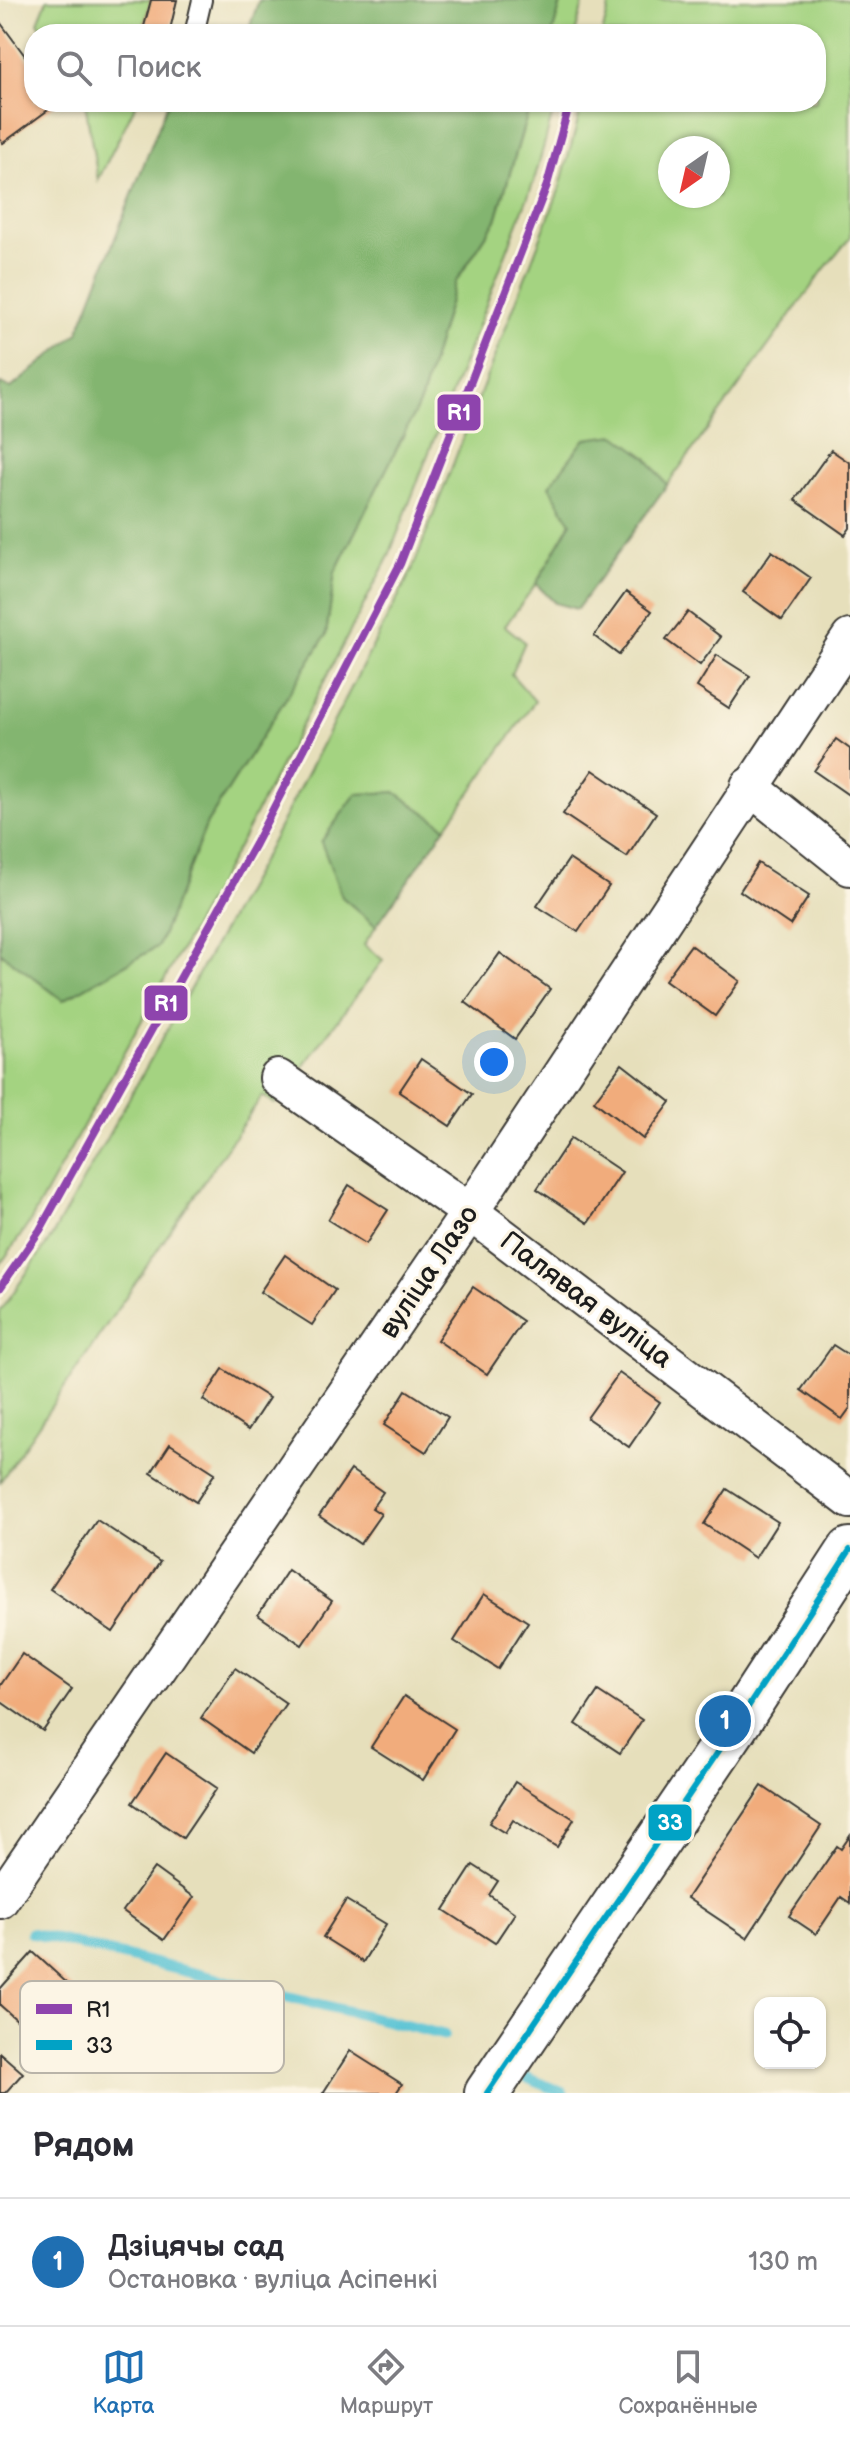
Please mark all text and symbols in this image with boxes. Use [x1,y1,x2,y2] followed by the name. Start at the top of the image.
[24,24,826,112] search box
[52,46,96,90] icon: search
[116,50,202,86] text: Поиск
[658,136,730,208] north arrow
[436,393,482,432] line badge: R1
[447,400,471,427] text: R1
[143,984,189,1022] line badge: R1
[154,991,178,1018] text: R1
[474,1042,514,1082] your location
[372,1199,486,1345] street label: вуліца Лазо
[494,1225,679,1376] street label: Палявая вуліца
[699,1691,751,1751] pin: 1
[647,1803,693,1842] line badge: 33
[657,1810,683,1837] text: 33
[20,1981,284,2073] legend
[86,1997,110,2024] text: R1
[754,1997,826,2069] map controls
[754,1997,826,2069] button: locate
[86,2033,113,2060] text: 33
[32,2125,134,2166] text: Рядом
[108,2229,284,2265] text: Дзіцячы сад
[53,2247,63,2278] text: 1
[748,2247,818,2278] text: 130 m
[108,2265,438,2296] text: Остановка · вуліца Асіпенкі
[93,2345,155,2420] tab: Карта
[340,2345,433,2420] tab: Маршрут
[618,2345,757,2420] tab: Сохранённые

